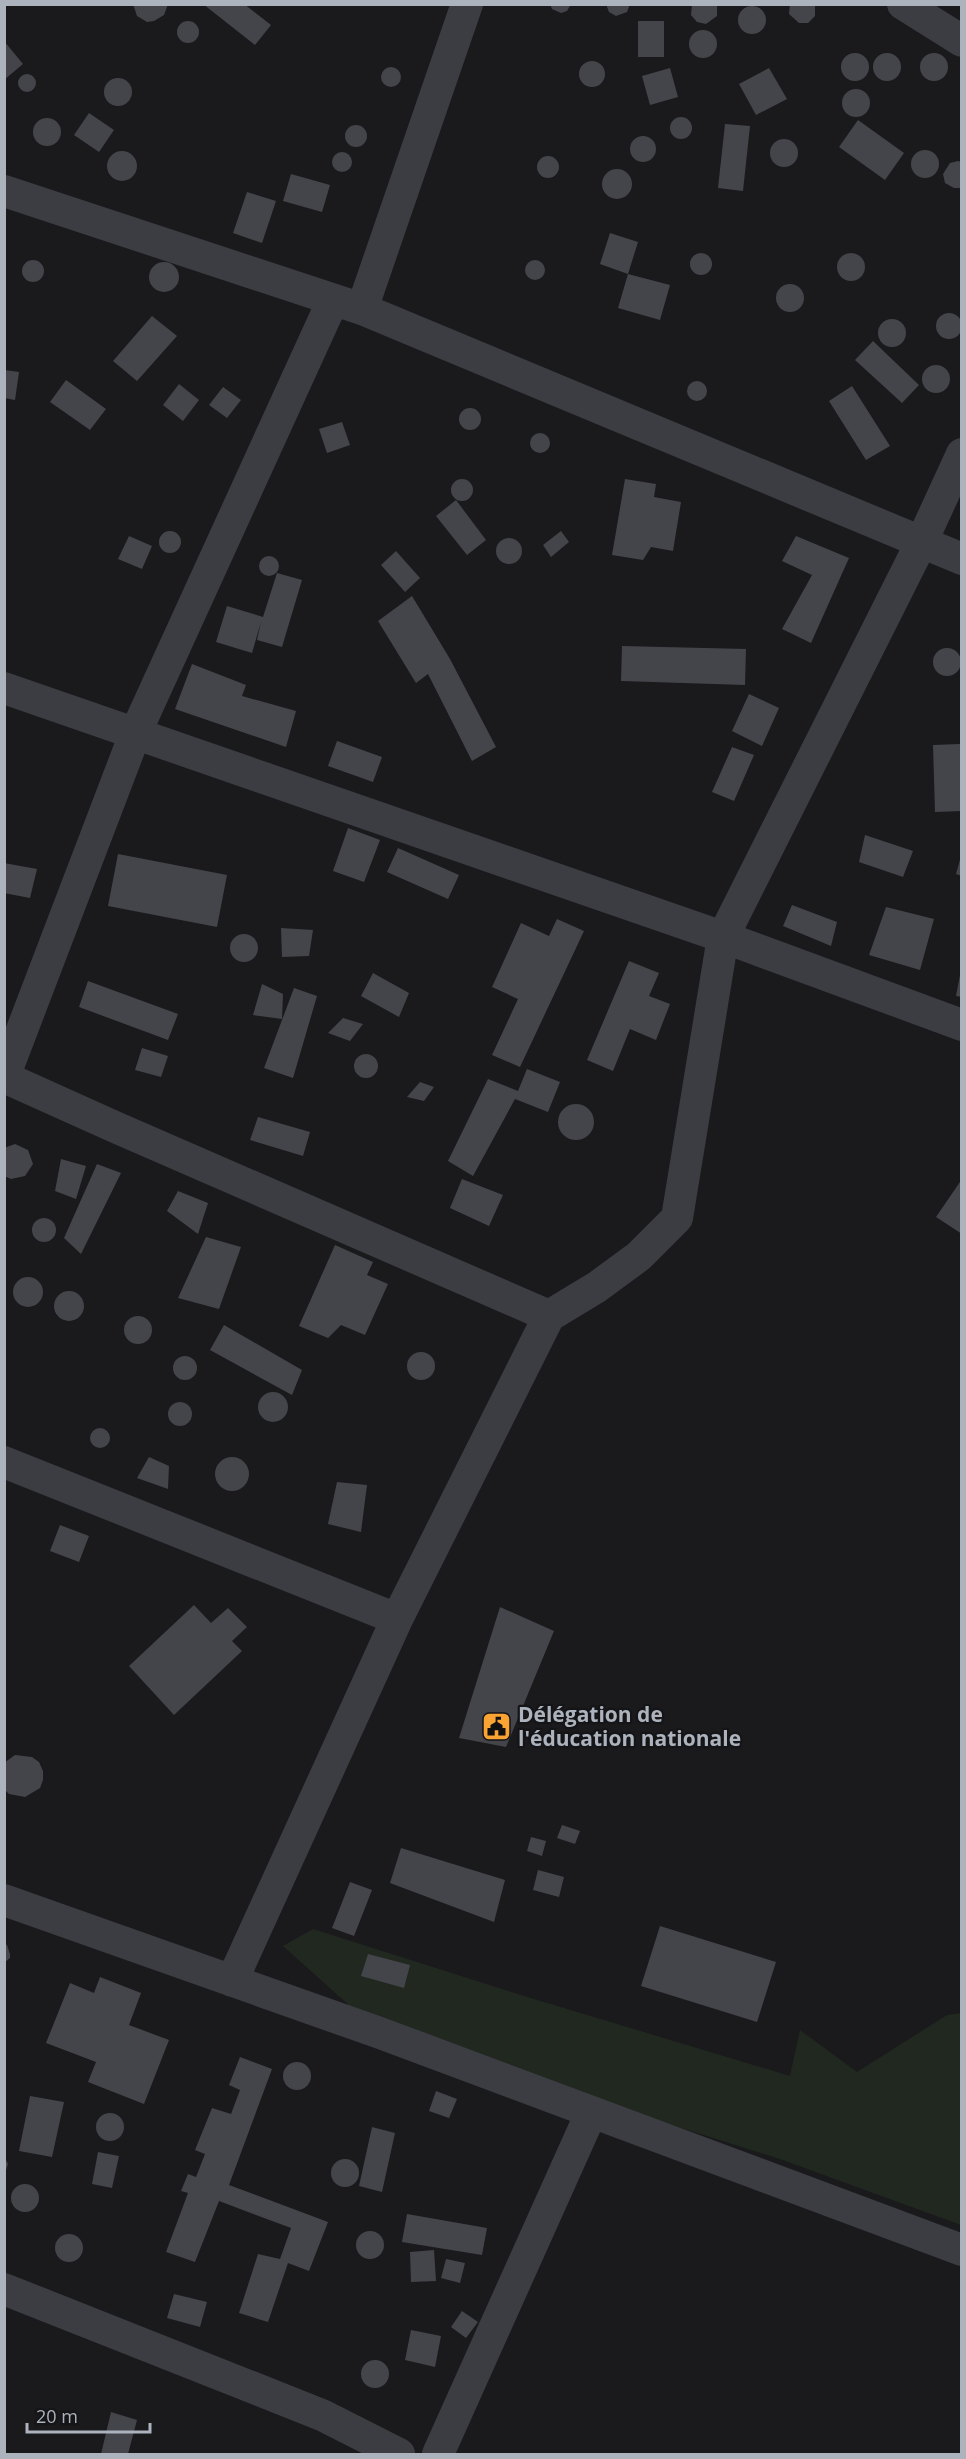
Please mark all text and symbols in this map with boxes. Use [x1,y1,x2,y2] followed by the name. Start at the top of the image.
[518,1700,741,1752] place label: Délégation de l'éducation nationale
[481,1710,513,1742] public building icon: Délégation de l'éducation nationale
[27,2396,150,2434] scale bar
[36,2404,78,2428] text: 20 m

